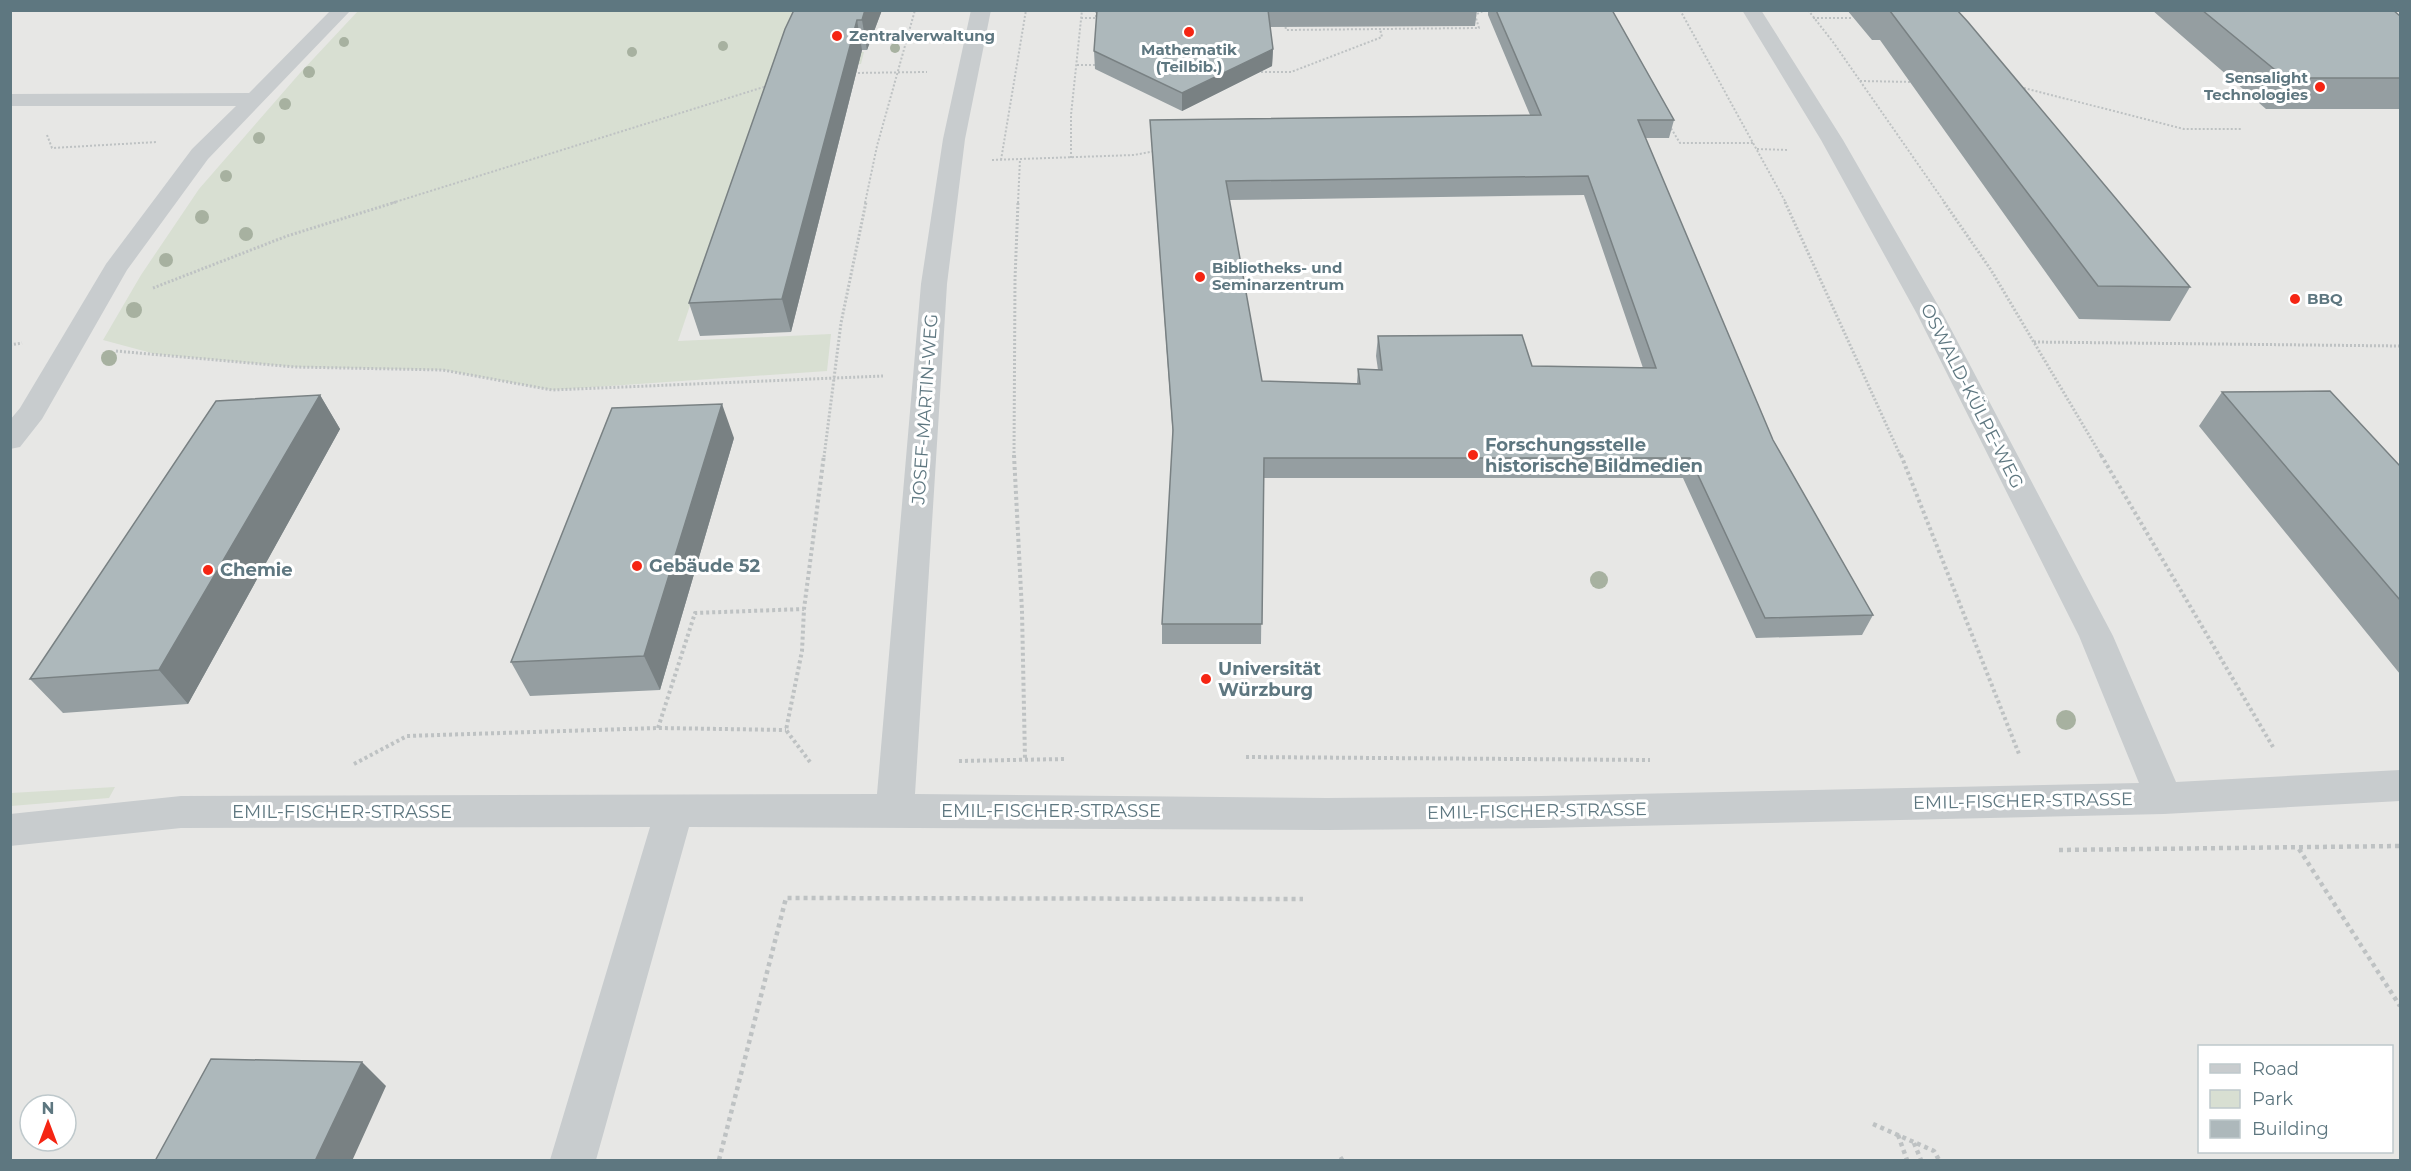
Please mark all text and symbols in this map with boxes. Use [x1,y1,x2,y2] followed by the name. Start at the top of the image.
[1182,25,1196,39] marker: Mathematik (Teilbib.)
[849,26,995,45] place label: Zentralverwaltung
[830,29,844,43] marker: Zentralverwaltung
[1141,40,1237,76] place label: Mathematik (Teilbib.)
[2204,68,2308,104] place label: Sensalight Technologies
[2313,80,2327,94] marker: Sensalight Technologies
[1212,258,1344,294] place label: Bibliotheks- und Seminarzentrum
[1193,270,1207,284] marker: Bibliotheks- und Seminarzentrum
[2307,289,2343,308] place label: BBQ
[2288,292,2302,306] marker: BBQ
[1916,300,2028,492] street label: OSWALD-KÜLPE-WEG
[907,313,943,506] street label: JOSEF-MARTIN-WEG
[1485,434,1703,477] place label: Forschungsstelle historische Bildmedien
[1466,448,1480,462] marker: Forschungsstelle historische Bildmedien
[649,555,760,577] place label: Gebäude 52
[220,559,293,581] place label: Chemie
[630,559,644,573] marker: Gebäude 52
[201,563,215,577] marker: Chemie
[1218,658,1321,701] place label: Universität Würzburg
[1199,672,1213,686] marker: Universität Würzburg
[1913,788,2133,814] street label: EMIL-FISCHER-STRASSE
[1427,798,1647,824] street label: EMIL-FISCHER-STRASSE
[941,800,1161,822] street label: EMIL-FISCHER-STRASSE
[232,801,452,823] street label: EMIL-FISCHER-STRASSE
[2198,1045,2393,1153] legend
[2252,1058,2299,1080] text: Road
[2252,1088,2293,1110] text: Park
[18,1093,78,1153] north arrow
[42,1099,54,1118] text: N
[2252,1118,2329,1140] text: Building

